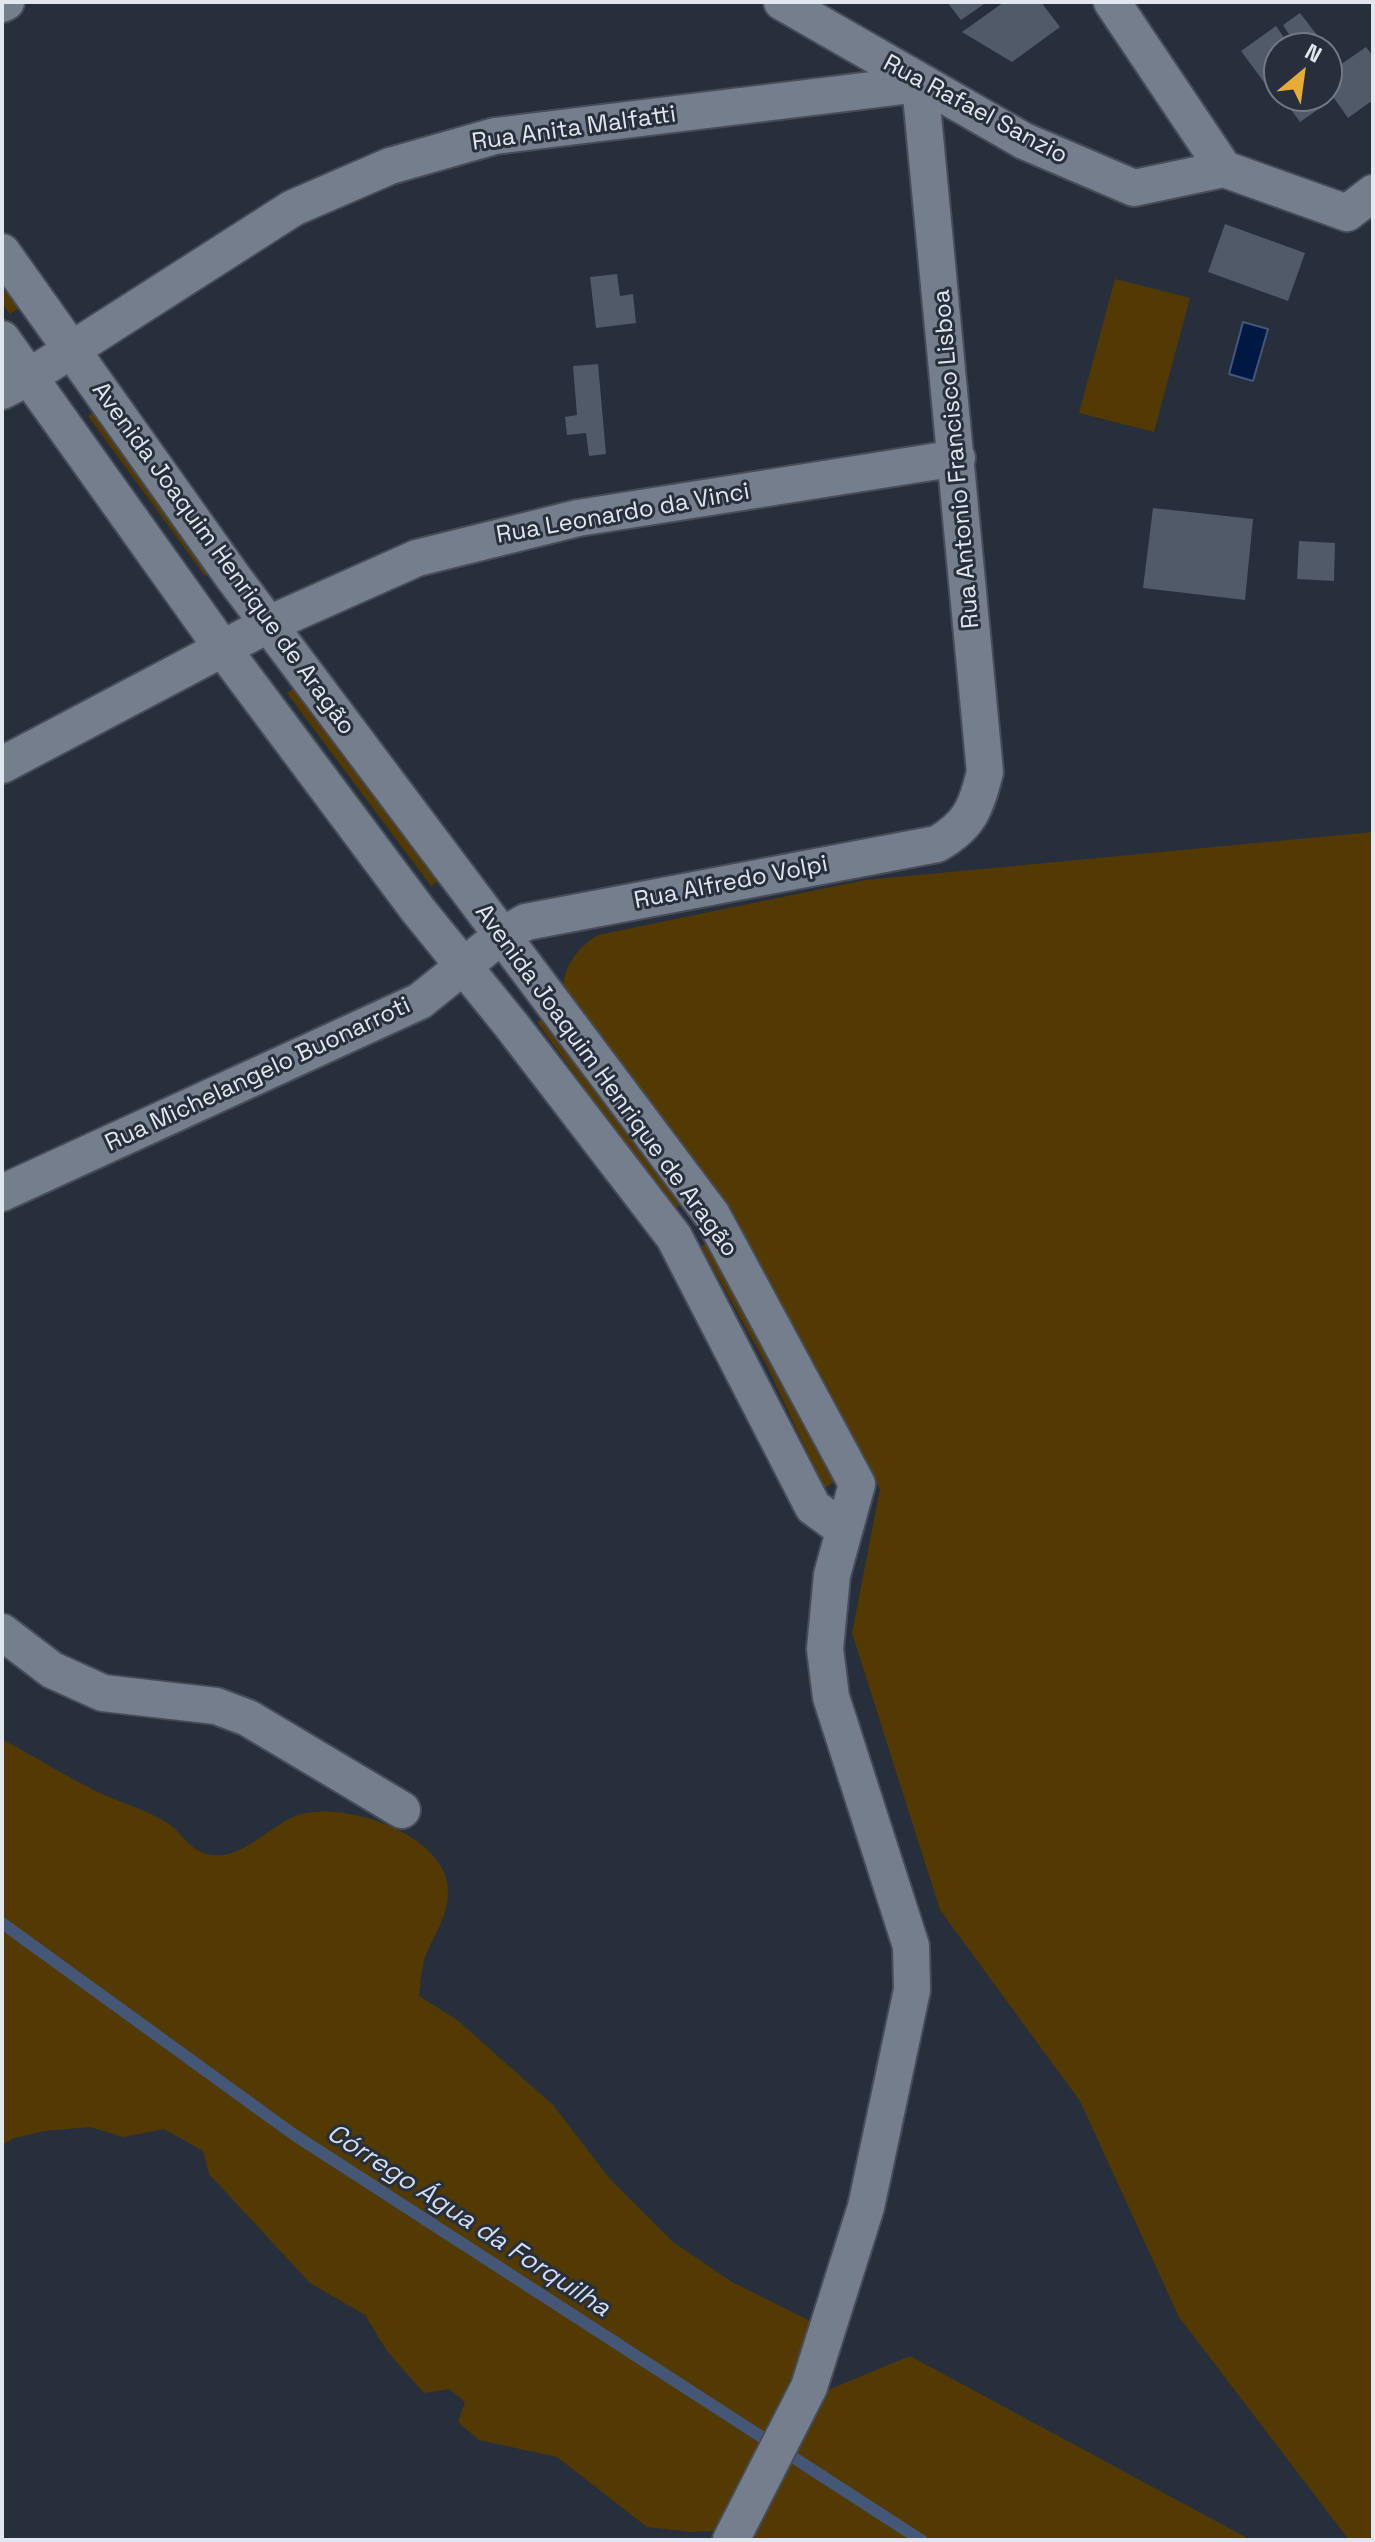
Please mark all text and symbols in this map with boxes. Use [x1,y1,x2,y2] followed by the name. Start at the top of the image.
[1263,32,1343,112] north arrow
[1300,37,1327,69] text: N
[878,49,1072,171] street label: Rua Rafael Sanzio
[470,100,678,158] street label: Rua Anita Malfatti
[928,288,986,630] street label: Rua Antonio Francisco Lisboa
[85,377,361,741] street label: Avenida Joaquim Henrique de Aragão
[494,478,752,550] street label: Rua Leonardo da Vinci
[632,850,830,916] street label: Rua Alfredo Volpi
[468,899,744,1263] street label: Avenida Joaquim Henrique de Aragão
[101,991,415,1159] street label: Rua Michelangelo Buonarroti
[321,2118,615,2324] water label: Córrego Água da Forquilha

